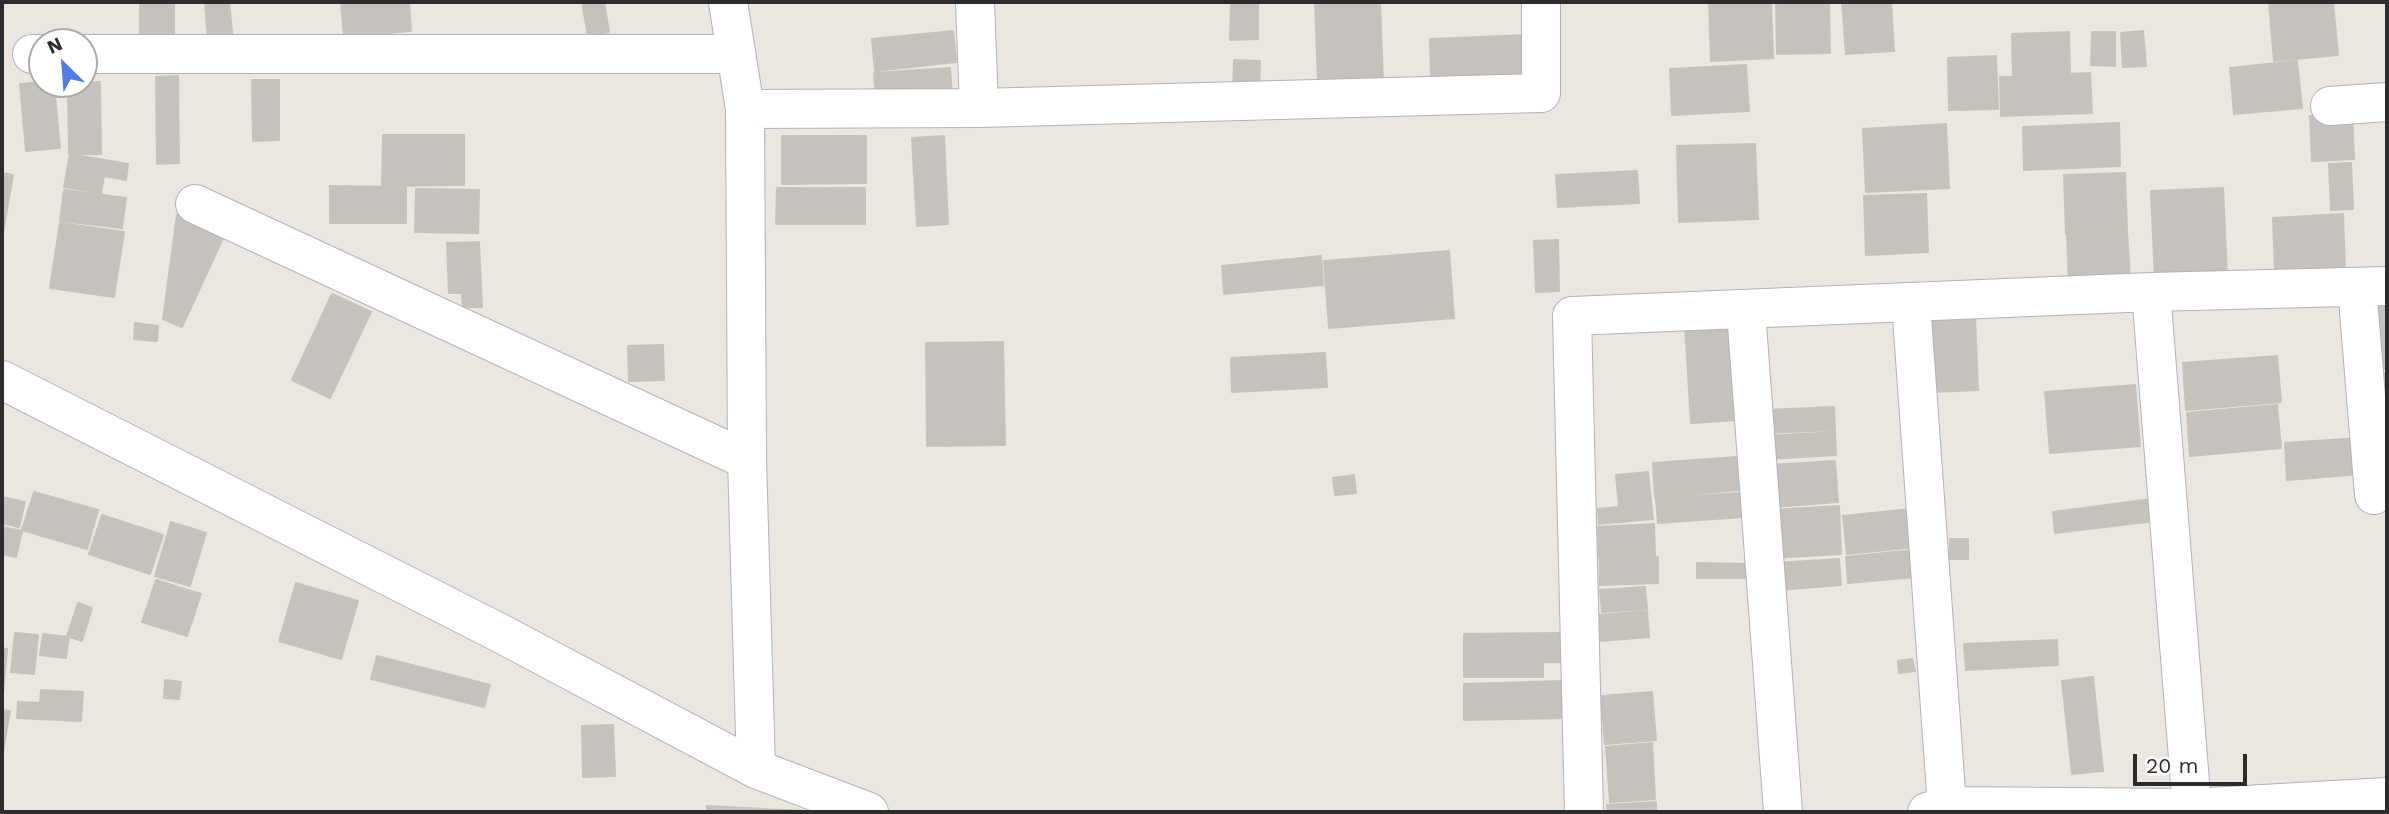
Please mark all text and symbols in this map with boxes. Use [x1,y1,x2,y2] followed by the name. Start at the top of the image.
[28,28,98,98] north arrow
[44,32,66,59] text: N
[2137,740,2251,784] scale bar
[2146,753,2198,778] text: 20 m

